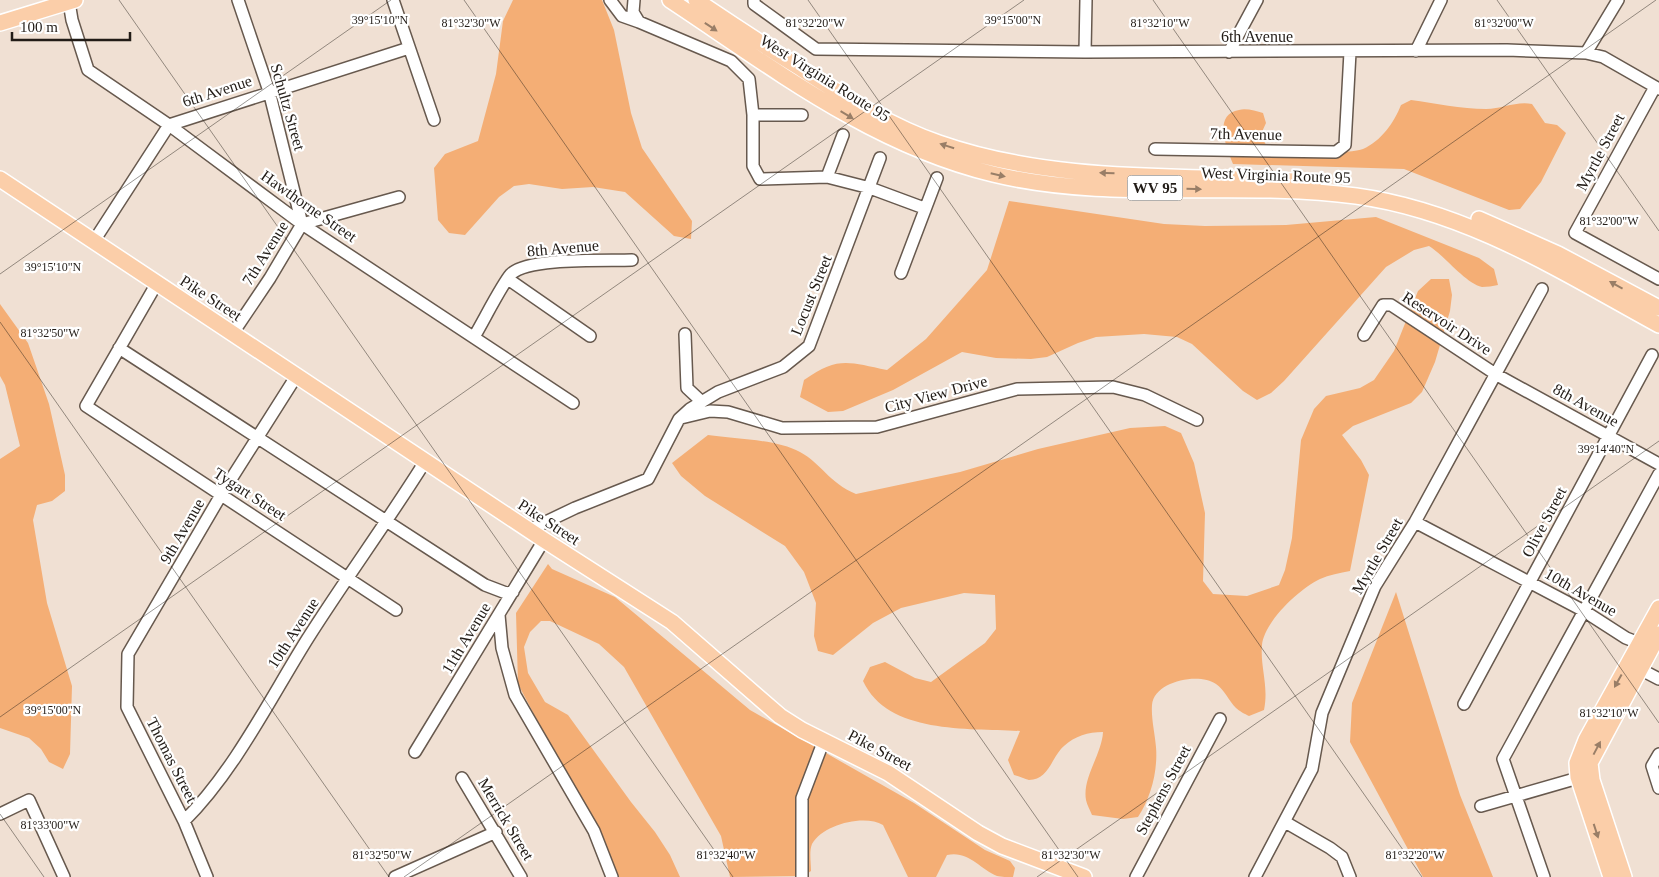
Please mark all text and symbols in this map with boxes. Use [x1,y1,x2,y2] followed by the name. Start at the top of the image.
[12,10,130,42] scale bar
[352,13,409,27] text: 39°15'10"N
[985,13,1042,27] text: 39°15'00"N
[441,16,501,30] text: 81°32'30"W
[785,16,845,30] text: 81°32'20"W
[1130,16,1190,30] text: 81°32'10"W
[1474,16,1534,30] text: 81°32'00"W
[20,19,58,35] text: 100 m
[704,22,718,32] one-way arrow
[1221,28,1293,45] street label: 6th Avenue
[757,31,893,126] street label: West Virginia Route 95
[268,62,309,153] street label: Schultz Street
[180,72,254,110] street label: 6th Avenue
[1573,110,1629,194] street label: Myrtle Street
[841,111,854,120] one-way arrow
[1210,125,1282,143] street label: 7th Avenue
[939,142,954,150] one-way arrow
[1201,164,1351,187] street label: West Virginia Route 95
[258,167,360,246] street label: Hawthorne Street
[1098,169,1114,177] one-way arrow
[990,171,1005,179] one-way arrow
[1128,176,1182,200] road number: WV 95
[1186,185,1202,193] one-way arrow
[1579,214,1639,228] text: 81°32'00"W
[239,218,291,288] street label: 7th Avenue
[526,236,600,260] street label: 8th Avenue
[787,252,835,338] street label: Locust Street
[25,260,82,274] text: 39°15'10"N
[177,272,245,324] street label: Pike Street
[1609,281,1624,289] one-way arrow
[1399,288,1495,358] street label: Reservoir Drive
[20,326,80,340] text: 81°32'50"W
[883,372,989,417] street label: City View Drive
[1550,380,1622,430] street label: 8th Avenue
[1578,442,1635,456] text: 39°14'40"N
[210,464,290,525] street label: Tygart Street
[1518,484,1570,560] street label: Olive Street
[157,496,207,566] street label: 9th Avenue
[515,496,583,548] street label: Pike Street
[1348,515,1407,598] street label: Myrtle Street
[1542,565,1620,619] street label: 10th Avenue
[264,595,322,671] street label: 10th Avenue
[438,600,494,676] street label: 11th Avenue
[1614,675,1623,688] one-way arrow
[25,703,82,717] text: 39°15'00"N
[1579,706,1639,720] text: 81°32'10"W
[143,715,201,806] street label: Thomas Street
[845,726,915,774] street label: Pike Street
[1593,741,1601,755] one-way arrow
[1132,742,1195,838] street label: Stephens Street
[475,775,537,864] street label: Merrick Street
[20,818,80,832] text: 81°33'00"W
[1593,823,1600,838] one-way arrow
[352,848,412,862] text: 81°32'50"W
[696,848,756,862] text: 81°32'40"W
[1041,848,1101,862] text: 81°32'30"W
[1385,848,1445,862] text: 81°32'20"W

